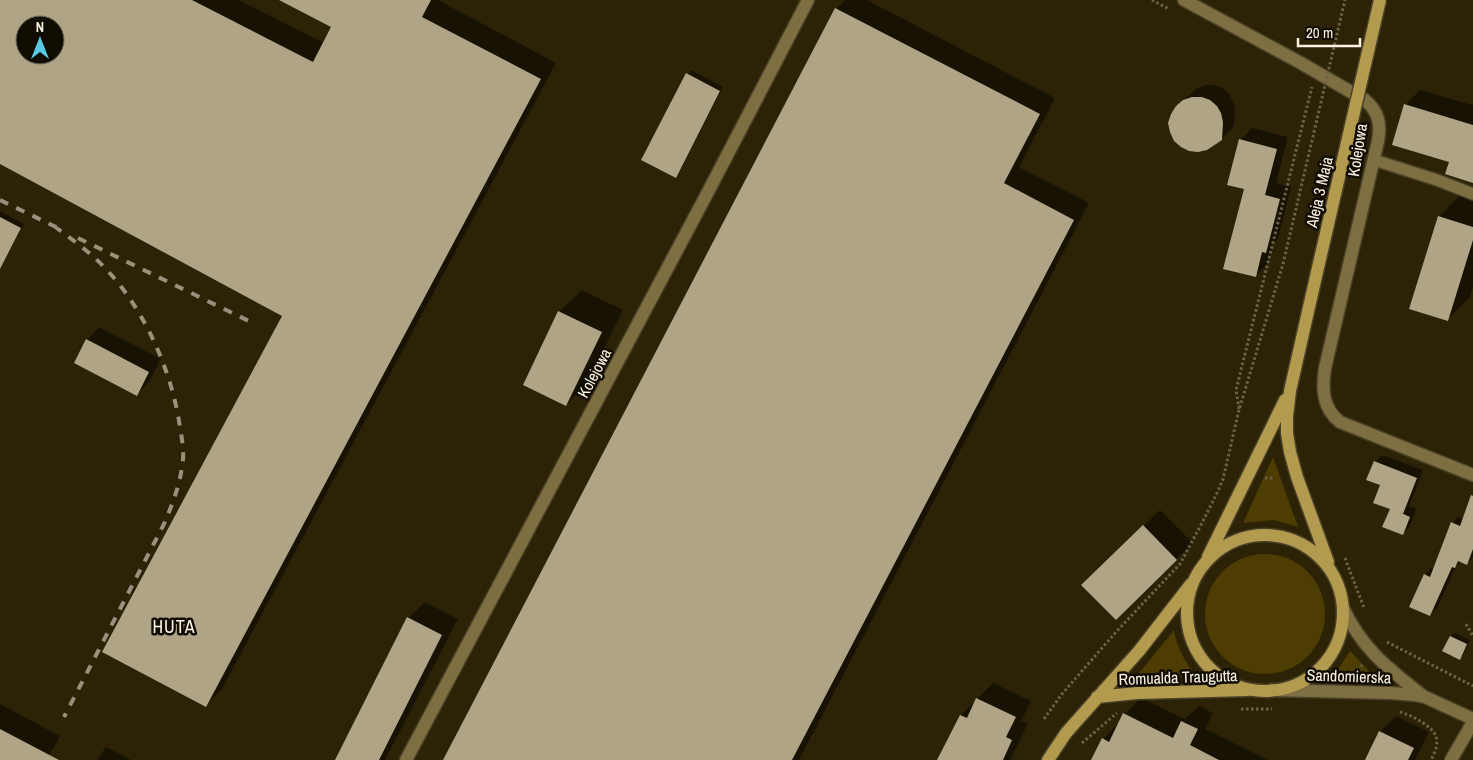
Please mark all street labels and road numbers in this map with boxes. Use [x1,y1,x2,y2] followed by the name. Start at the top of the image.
[1342,121,1372,178] street label: Kolejowa
[1300,154,1338,231] street label: Aleja 3 Maja
[572,344,617,402] street label: Kolejowa
[1118,664,1238,690] street label: Romualda Traugutta
[1306,664,1392,688] street label: Sandomierska

